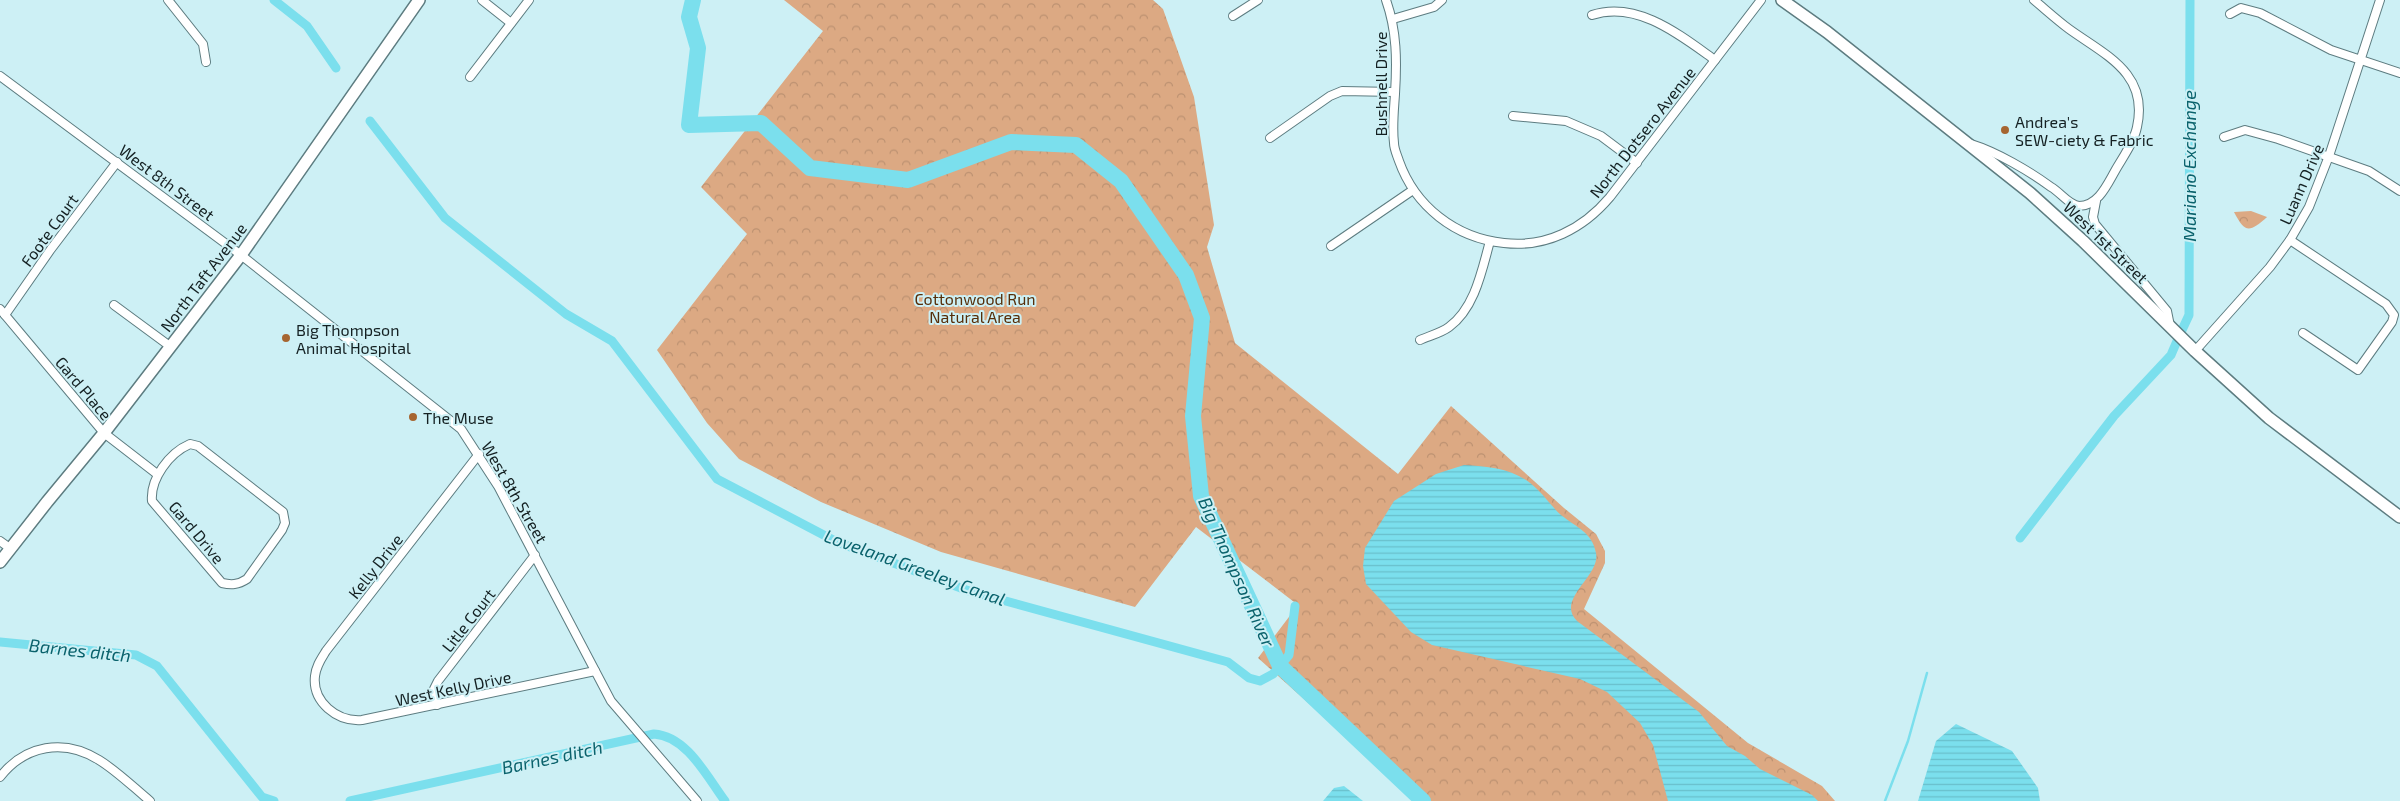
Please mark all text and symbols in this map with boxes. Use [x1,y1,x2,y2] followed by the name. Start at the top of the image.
[1371,31,1390,137] street label: Bushnell Drive
[1585,63,1699,201] street label: North Dotsero Avenue
[2178,90,2200,242] water label: Mariano Exchange
[2015,112,2154,149] place label: Andrea's SEW-ciety & Fabric
[1999,124,2011,136] marker: Andrea's SEW-ciety & Fabric
[116,140,218,224] street label: West 8th Street
[2275,141,2327,227] street label: Luann Drive
[16,190,82,270] street label: Foote Court
[2060,197,2152,287] street label: West 1st Street
[156,219,250,335] street label: North Taft Avenue
[914,289,1036,326] park label: Cottonwood Run Natural Area
[296,320,411,357] place label: Big Thompson Animal Hospital
[280,332,292,344] marker: Big Thompson Animal Hospital
[52,352,116,424] street label: Gard Place
[423,408,494,427] place label: The Muse
[407,411,419,423] marker: The Muse
[478,438,552,546] street label: West 8th Street
[1194,494,1280,651] water label: Big Thompson River
[165,497,229,567] street label: Gard Drive
[821,524,1009,610] water label: Loveland Greeley Canal
[344,530,406,602] street label: Kelly Drive
[437,585,499,655] street label: Litle Court
[28,634,132,666] water label: Barnes ditch
[393,666,513,710] street label: West Kelly Drive
[500,736,604,778] water label: Barnes ditch

